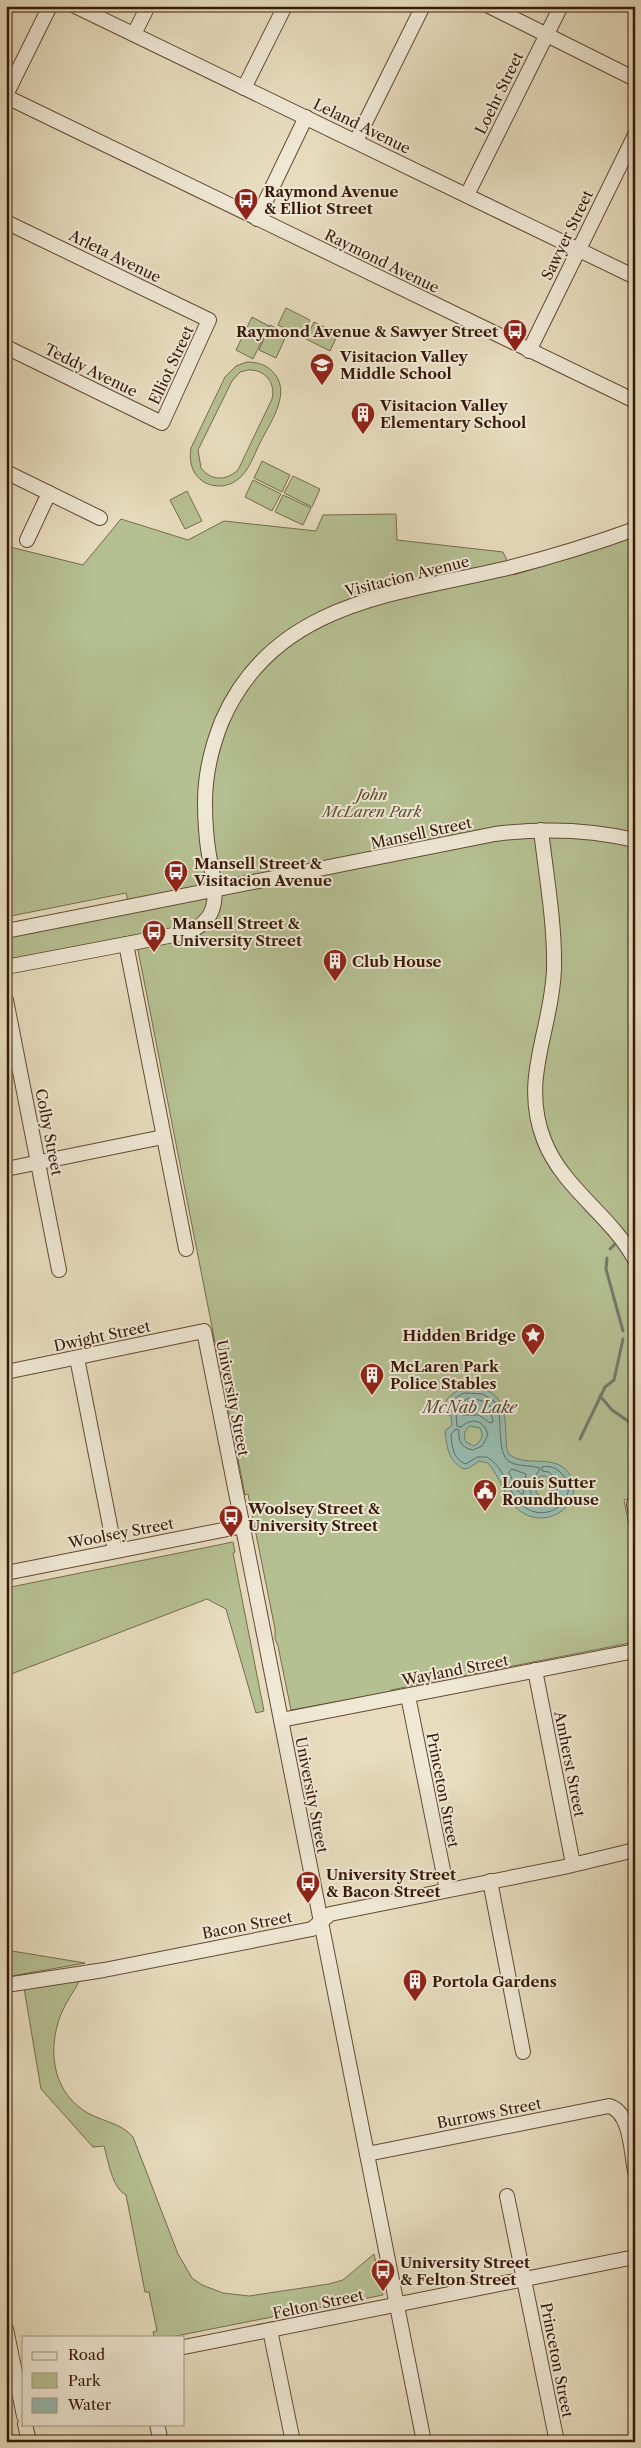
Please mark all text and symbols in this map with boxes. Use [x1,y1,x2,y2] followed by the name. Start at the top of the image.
[471,48,527,137] street label: Loehr Street
[310,94,414,158] street label: Leland Avenue
[264,182,399,218] place label: Raymond Avenue & Elliot Street
[537,186,597,283] street label: Sawyer Street
[233,187,259,221] bus stop icon: Raymond Avenue & Elliot Street
[65,225,164,286] street label: Arleta Avenue
[322,225,442,297] street label: Raymond Avenue
[502,318,528,352] bus stop icon: Raymond Avenue & Sawyer Street
[144,322,198,407] street label: Elliot Street
[236,322,498,341] place label: Raymond Avenue & Sawyer Street
[41,339,141,401] street label: Teddy Avenue
[339,347,469,383] place label: Visitacion Valley Middle School
[309,352,335,386] school or university icon: Visitacion Valley Middle School
[379,396,526,432] place label: Visitacion Valley Elementary School
[350,401,376,435] building icon: Visitacion Valley Elementary School
[342,551,471,601] street label: Visitacion Avenue
[321,785,422,821] park label: John McLaren Park
[369,813,474,853] street label: Mansell Street
[193,854,332,890] place label: Mansell Street & Visitacion Avenue
[163,859,189,893] bus stop icon: Mansell Street & Visitacion Avenue
[172,914,302,950] place label: Mansell Street & University Street
[141,919,167,953] bus stop icon: Mansell Street & University Street
[322,948,348,982] building icon: Club House
[352,952,442,971] place label: Club House
[31,1087,67,1178] street label: Colby Street
[52,1316,153,1356] street label: Dwight Street
[520,1322,546,1356] place icon: Hidden Bridge
[403,1326,516,1345] place label: Hidden Bridge
[212,1338,254,1459] street label: University Street
[390,1357,500,1393] place label: McLaren Park Police Stables
[359,1362,385,1396] building icon: McLaren Park Police Stables
[421,1397,518,1417] water label: McNab Lake
[502,1473,599,1509] place label: Louis Sutter Roundhouse
[472,1478,498,1512] public building icon: Louis Sutter Roundhouse
[247,1499,381,1535] place label: Woolsey Street & University Street
[218,1504,244,1538] bus stop icon: Woolsey Street & University Street
[66,1513,176,1553] street label: Woolsey Street
[399,1650,511,1690] street label: Wayland Street
[550,1708,590,1819] street label: Amherst Street
[423,1731,464,1850] street label: Princeton Street
[291,1735,333,1856] street label: University Street
[326,1865,456,1901] place label: University Street & Bacon Street
[295,1870,321,1904] bus stop icon: University Street & Bacon Street
[200,1907,294,1943] street label: Bacon Street
[402,1968,428,2002] building icon: Portola Gardens
[432,1972,557,1991] place label: Portola Gardens
[435,2093,544,2132] street label: Burrows Street
[400,2253,530,2289] place label: University Street & Felton Street
[370,2258,396,2292] bus stop icon: University Street & Felton Street
[271,2285,366,2323] street label: Felton Street
[537,2301,578,2420] street label: Princeton Street
[22,2336,185,2426] legend
[68,2345,105,2364] text: Road
[68,2371,102,2390] text: Park
[67,2395,112,2414] text: Water

